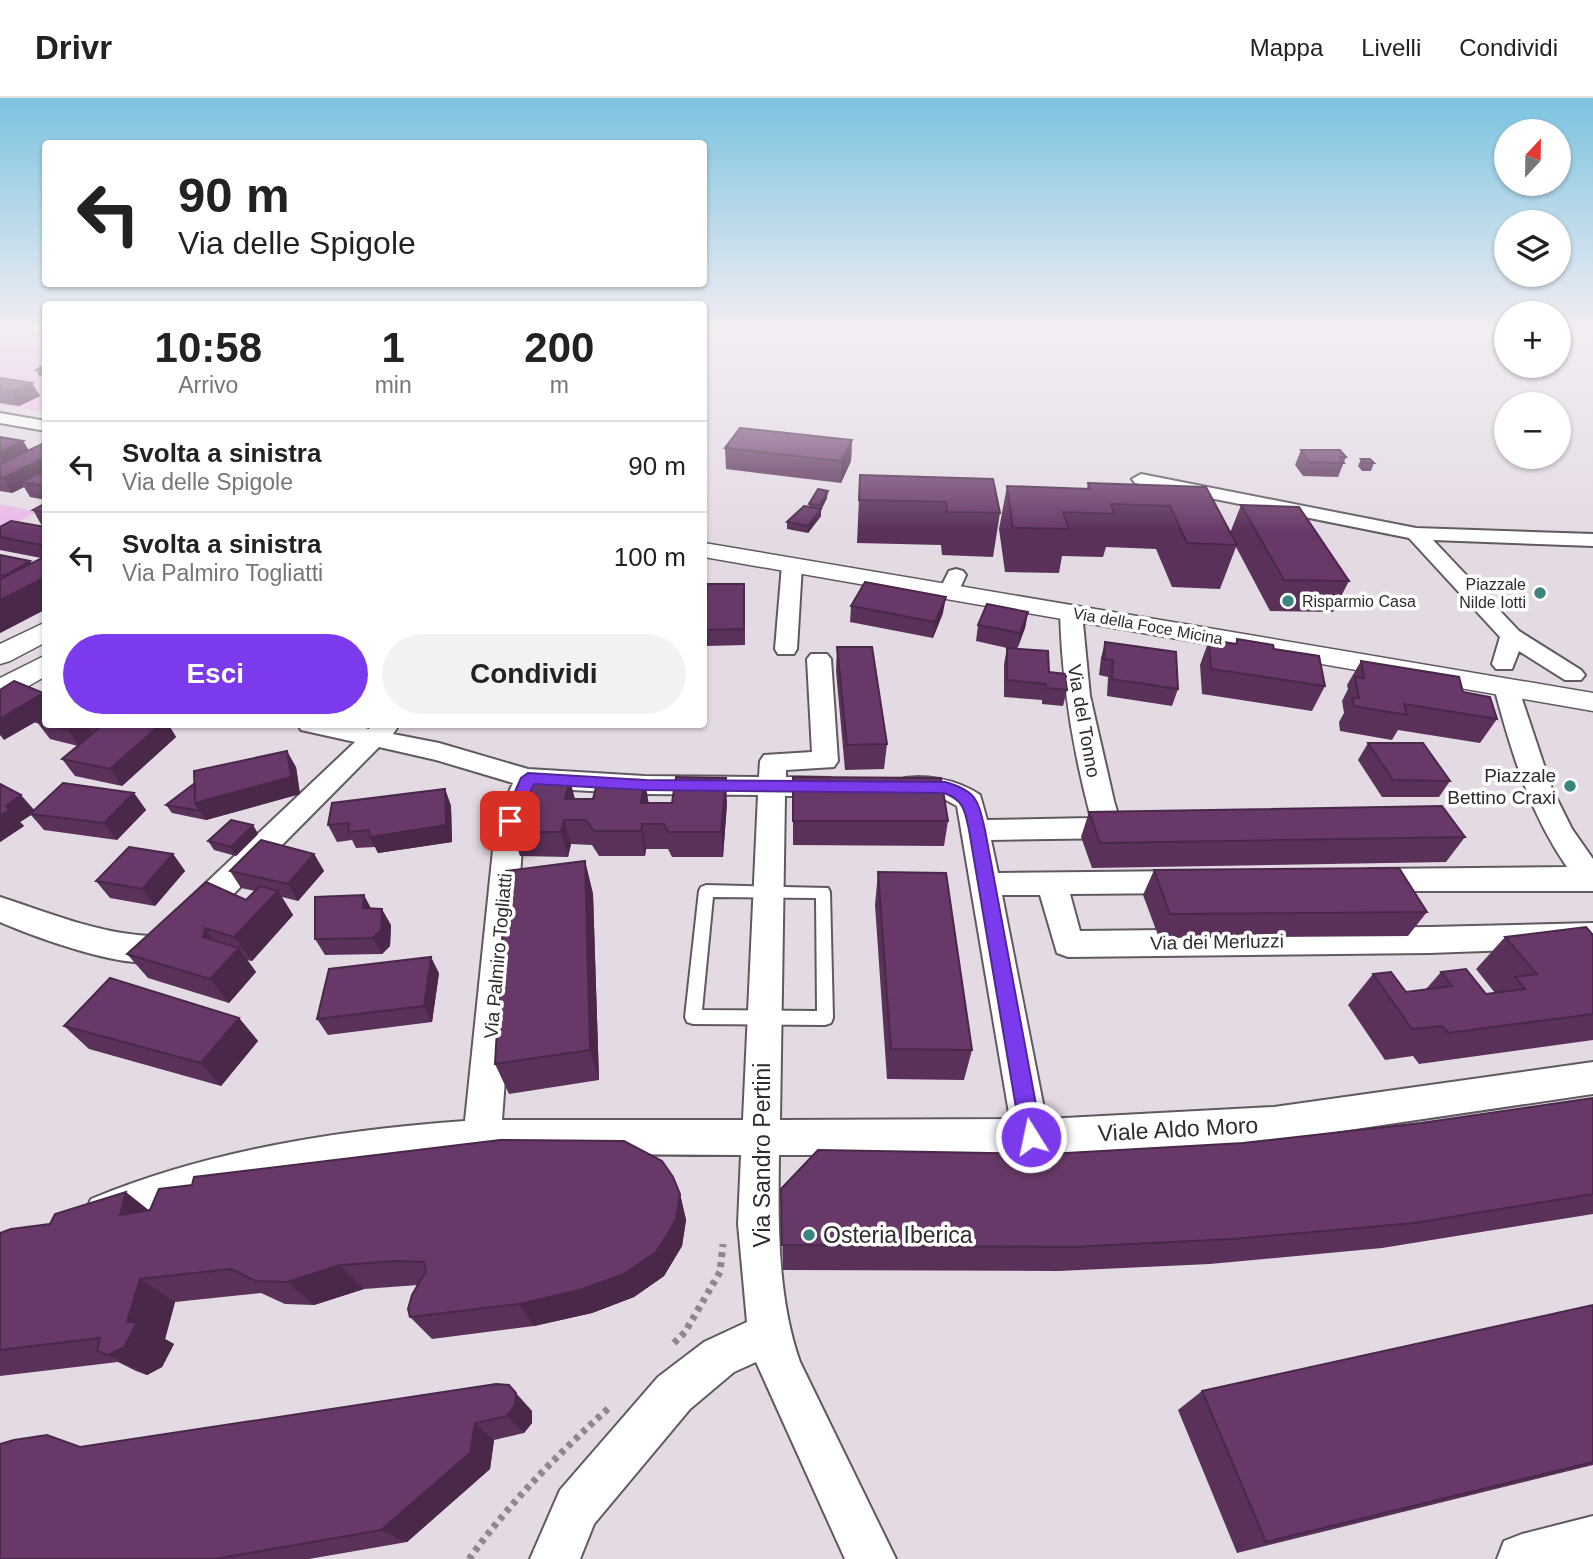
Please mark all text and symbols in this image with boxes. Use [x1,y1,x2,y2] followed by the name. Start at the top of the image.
[35,29,112,66] text: Drivr
[1250,34,1323,61] text: Mappa
[1361,34,1421,61] text: Livelli
[1459,34,1558,61] text: Condividi
[1494,119,1572,196] north arrow
[1494,119,1571,469] map controls
[63,168,154,259] icon: left
[178,168,290,222] text: 90 m
[1494,210,1571,287] button: layers
[178,225,416,261] text: Via delle Spigole
[1494,301,1571,378] button: +
[155,324,262,371] text: 10:58
[381,324,405,371] text: 1
[524,324,594,371] text: 200
[178,372,238,398] text: Arrivo
[375,372,412,398] text: min
[550,372,569,398] text: m
[1494,392,1571,469] button: −
[122,438,321,468] text: Svolta a sinistra
[63,448,101,486] icon: left
[628,451,686,481] text: 90 m
[122,469,293,495] text: Via delle Spigole
[122,529,321,559] text: Svolta a sinistra
[63,539,101,577] icon: left
[614,542,686,572] text: 100 m
[122,560,323,586] text: Via Palmiro Togliatti
[1459,576,1526,611] place label: Piazzale Nilde Iotti
[1532,585,1548,601] marker: Piazzale Nilde Iotti
[1280,593,1296,609] marker: Risparmio Casa
[1302,593,1416,610] place label: Risparmio Casa
[1072,604,1224,648] street label: Via della Foce Micina
[63,634,368,714] button: Esci
[382,634,686,714] button: Condividi
[1064,663,1104,779] street label: Via del Tonno
[1447,765,1556,808] place label: Piazzale Bettino Craxi
[1562,778,1578,794] marker: Piazzale Bettino Craxi
[480,791,540,851] pin
[491,802,529,840] icon: arrive
[480,872,516,1040] street label: Via Palmiro Togliatti
[1150,930,1284,954] street label: Via dei Merluzzi
[749,1063,775,1247] street label: Via Sandro Pertini
[994,1100,1068,1174] position arrow
[1097,1112,1259,1146] street label: Viale Aldo Moro
[823,1222,973,1248] place label: Osteria Iberica
[801,1227,817,1243] marker: Osteria Iberica

